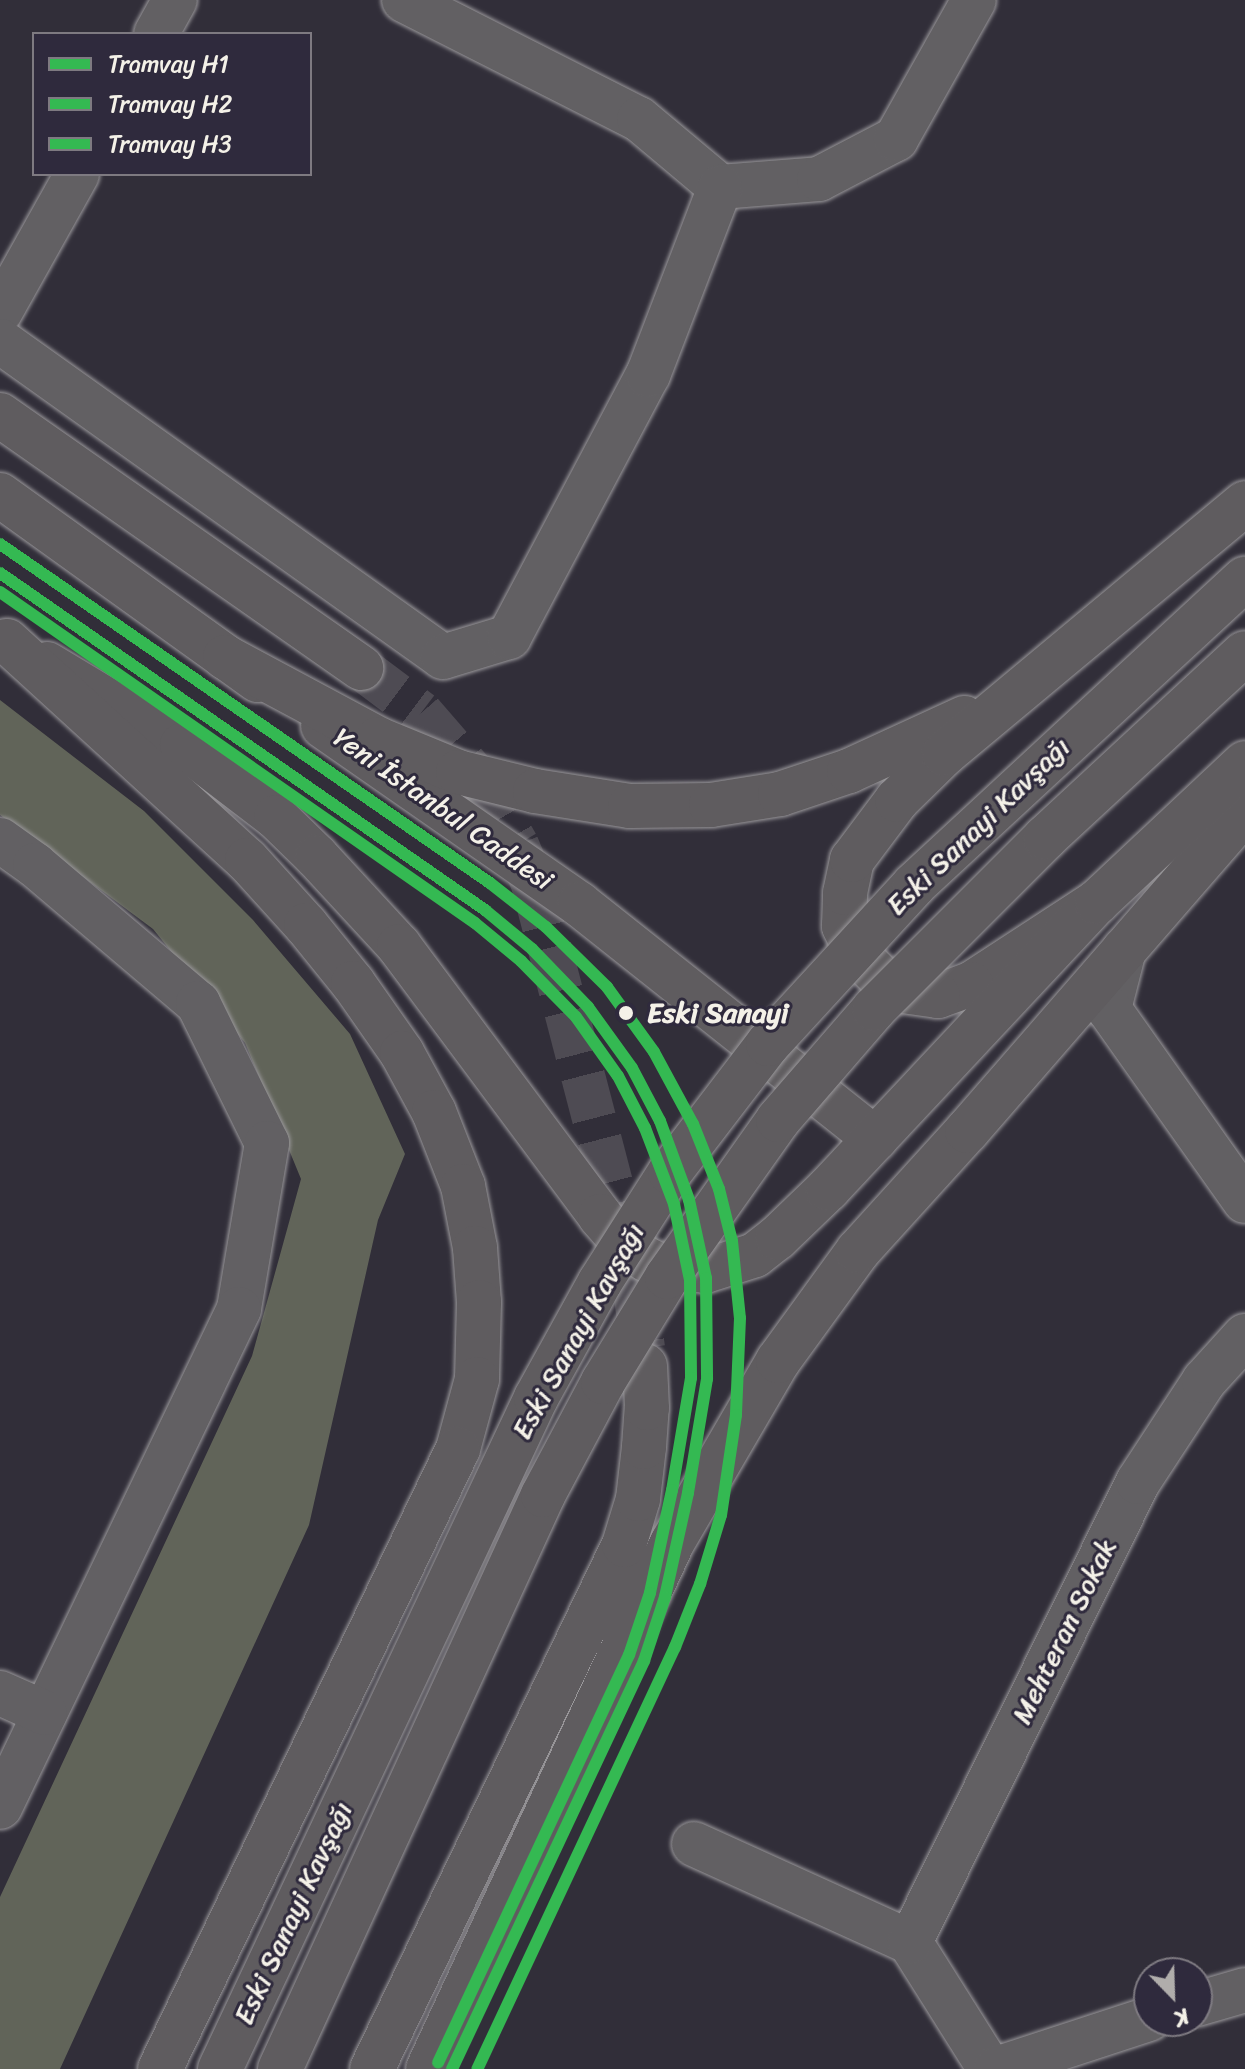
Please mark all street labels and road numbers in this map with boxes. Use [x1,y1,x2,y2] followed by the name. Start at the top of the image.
[326,720,560,898] street label: Yeni İstanbul Caddesi
[879,730,1077,922] street label: Eski Sanayi Kavşağı
[505,1217,651,1445] street label: Eski Sanayi Kavşağı
[1005,1533,1123,1729] street label: Mehteran Sokak
[227,1796,359,2030] street label: Eski Sanayi Kavşağı

